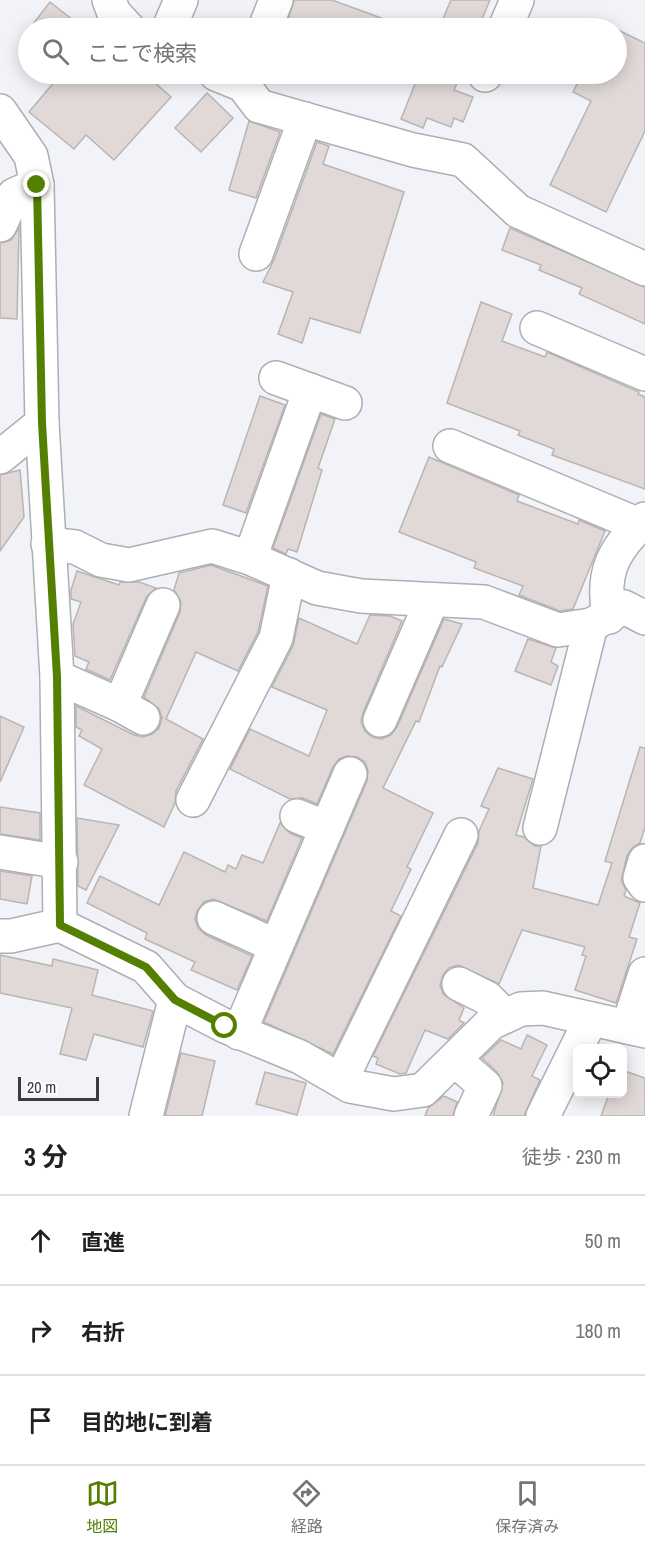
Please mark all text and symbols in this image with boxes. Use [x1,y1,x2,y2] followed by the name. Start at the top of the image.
[18,18,627,84] search box
[39,35,72,68] icon: search
[87,38,197,68] text: ここで検索
[23,171,49,197] route end
[211,1012,237,1038] route start
[573,1044,627,1098] map controls
[573,1044,627,1098] button: locate
[18,1074,99,1102] scale bar
[27,1076,56,1098] text: 20 m
[24,1139,68,1174] text: 3 分
[522,1143,621,1170] text: 徒歩 · 230 m
[24,1224,57,1257] icon: ahead
[81,1227,125,1257] text: 直進
[585,1227,621,1254] text: 50 m
[24,1314,57,1347] icon: right
[81,1317,125,1347] text: 右折
[575,1317,621,1344] text: 180 m
[24,1404,57,1437] icon: arrive
[81,1407,213,1437] text: 目的地に到着
[86,1477,119,1537] tab: 地図
[290,1477,323,1537] tab: 経路
[495,1477,559,1537] tab: 保存済み

